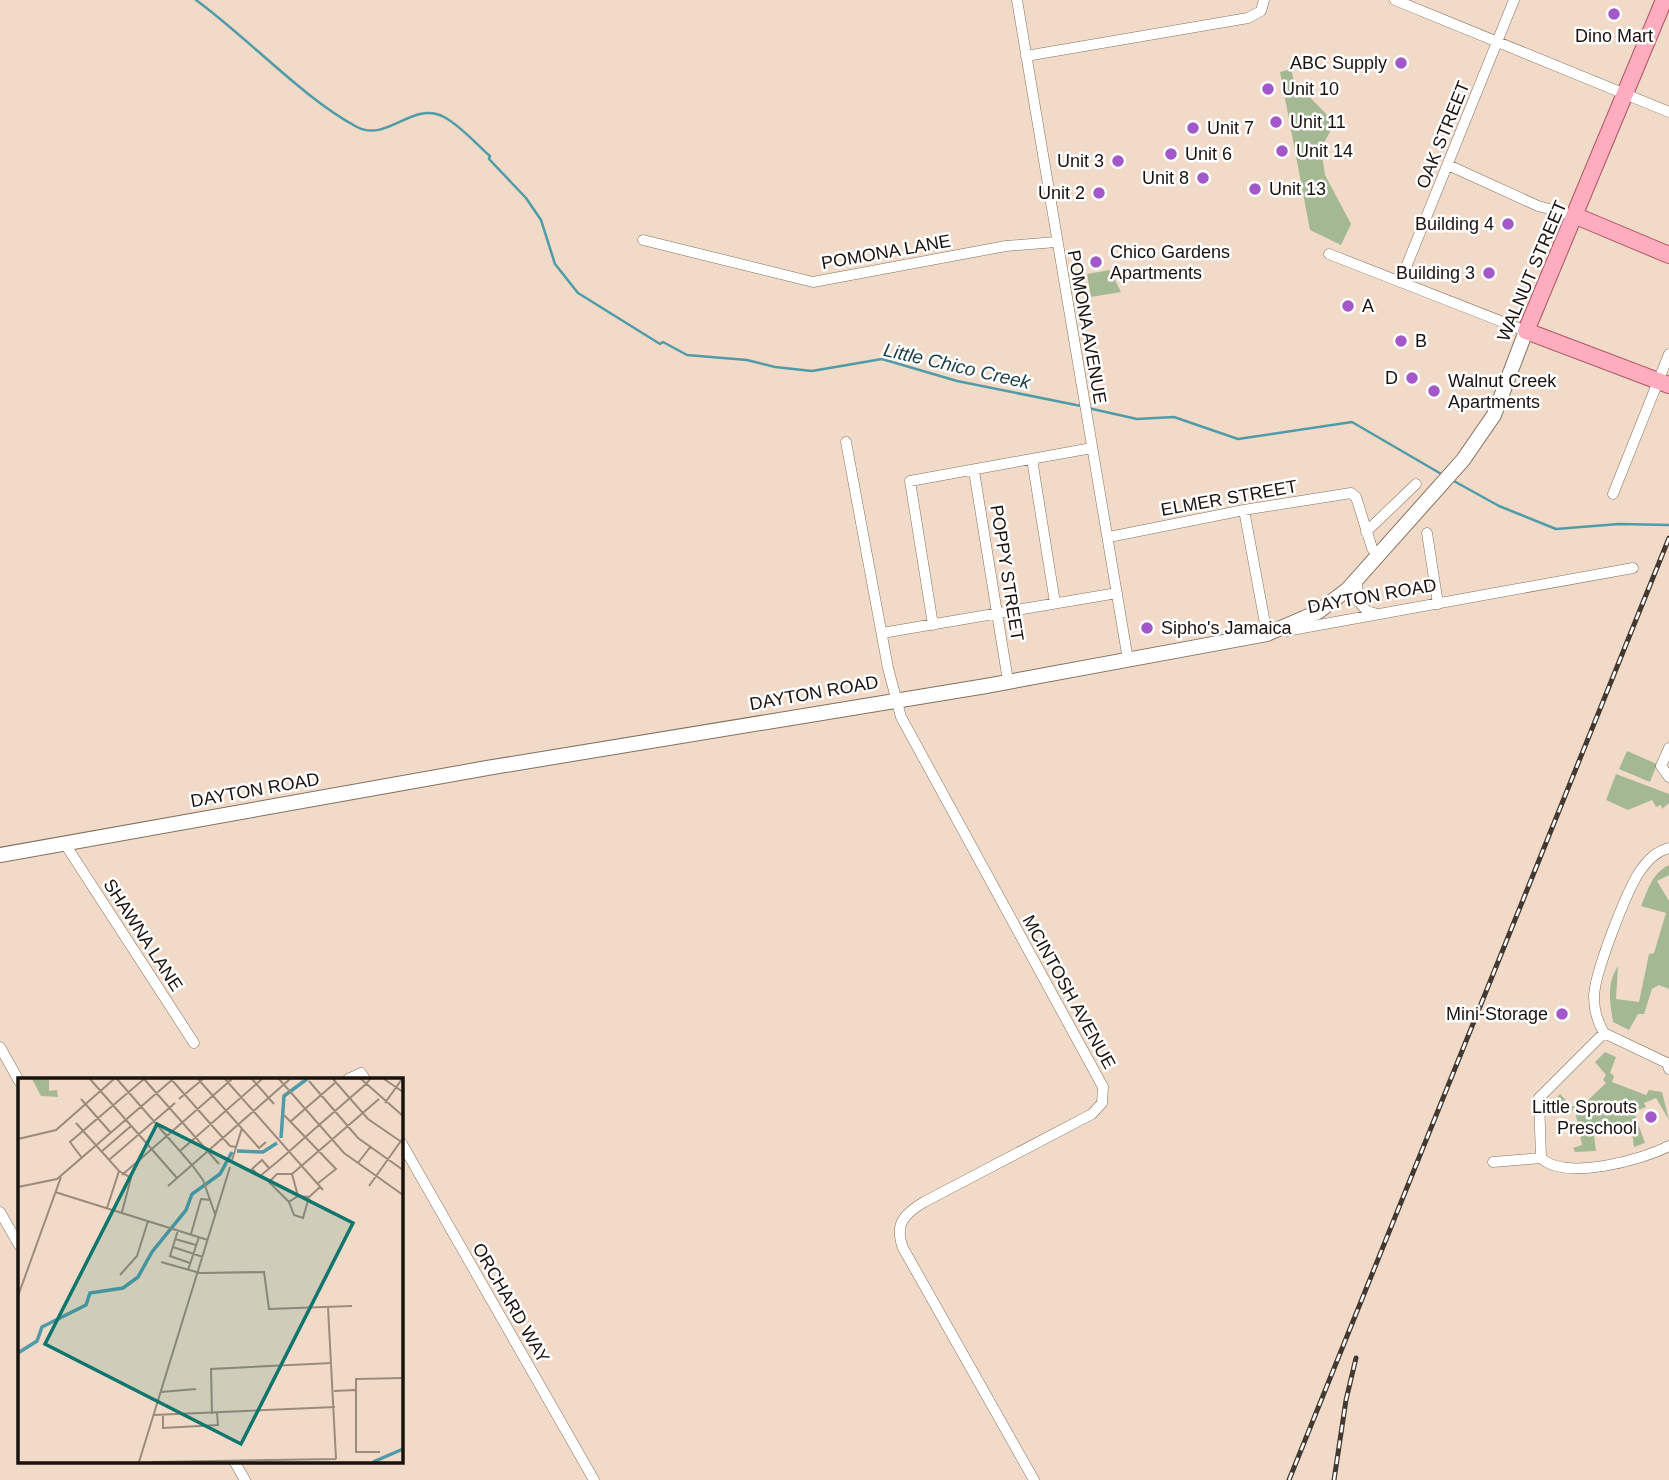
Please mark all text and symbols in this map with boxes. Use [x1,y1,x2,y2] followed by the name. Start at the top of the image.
[1606,6,1622,22] marker: Dino Mart
[1575,26,1653,46] place label: Dino Mart
[1290,53,1387,73] place label: ABC Supply
[1393,55,1409,71] marker: ABC Supply
[1412,78,1474,192] street label: OAK STREET
[1282,79,1339,99] place label: Unit 10
[1260,81,1276,97] marker: Unit 10
[1290,112,1346,132] place label: Unit 11
[1268,114,1284,130] marker: Unit 11
[1207,118,1254,138] place label: Unit 7
[1185,120,1201,136] marker: Unit 7
[1296,141,1353,161] place label: Unit 14
[1274,143,1290,159] marker: Unit 14
[1185,144,1232,164] place label: Unit 6
[1163,146,1179,162] marker: Unit 6
[1057,151,1104,171] place label: Unit 3
[1110,153,1126,169] marker: Unit 3
[1142,168,1189,188] place label: Unit 8
[1195,170,1211,186] marker: Unit 8
[1269,179,1326,199] place label: Unit 13
[1247,181,1263,197] marker: Unit 13
[1038,183,1085,203] place label: Unit 2
[1091,185,1107,201] marker: Unit 2
[1493,198,1571,344] street label: WALNUT STREET
[1415,214,1494,234] place label: Building 4
[1500,216,1516,232] marker: Building 4
[820,231,952,273] street label: POMONA LANE
[1110,242,1230,283] place label: Chico Gardens Apartments
[1064,249,1110,405] street label: POMONA AVENUE
[1088,254,1104,270] marker: Chico Gardens Apartments
[1396,263,1475,283] place label: Building 3
[1481,265,1497,281] marker: Building 3
[1362,296,1374,316] place label: A
[1340,298,1356,314] marker: A
[1415,331,1427,351] place label: B
[1393,333,1409,349] marker: B
[882,339,1034,393] water label: Little Chico Creek
[1385,368,1398,388] place label: D
[1404,370,1420,386] marker: D
[1448,371,1557,412] place label: Walnut Creek Apartments
[1426,383,1442,399] marker: Walnut Creek Apartments
[1159,476,1299,520] street label: ELMER STREET
[986,503,1028,643] street label: POPPY STREET
[1306,575,1438,617] street label: DAYTON ROAD
[1161,618,1292,638] place label: Sipho's Jamaica
[1139,620,1155,636] marker: Sipho's Jamaica
[748,672,880,714] street label: DAYTON ROAD
[189,769,321,811] street label: DAYTON ROAD
[99,875,187,995] street label: SHAWNA LANE
[1018,912,1120,1072] street label: MCINTOSH AVENUE
[1446,1004,1548,1024] place label: Mini-Storage
[1554,1006,1570,1022] marker: Mini-Storage
[18,1078,402,1462] inset map
[1532,1097,1637,1138] place label: Little Sprouts Preschool
[1643,1109,1659,1125] marker: Little Sprouts Preschool
[469,1240,553,1366] street label: ORCHARD WAY

